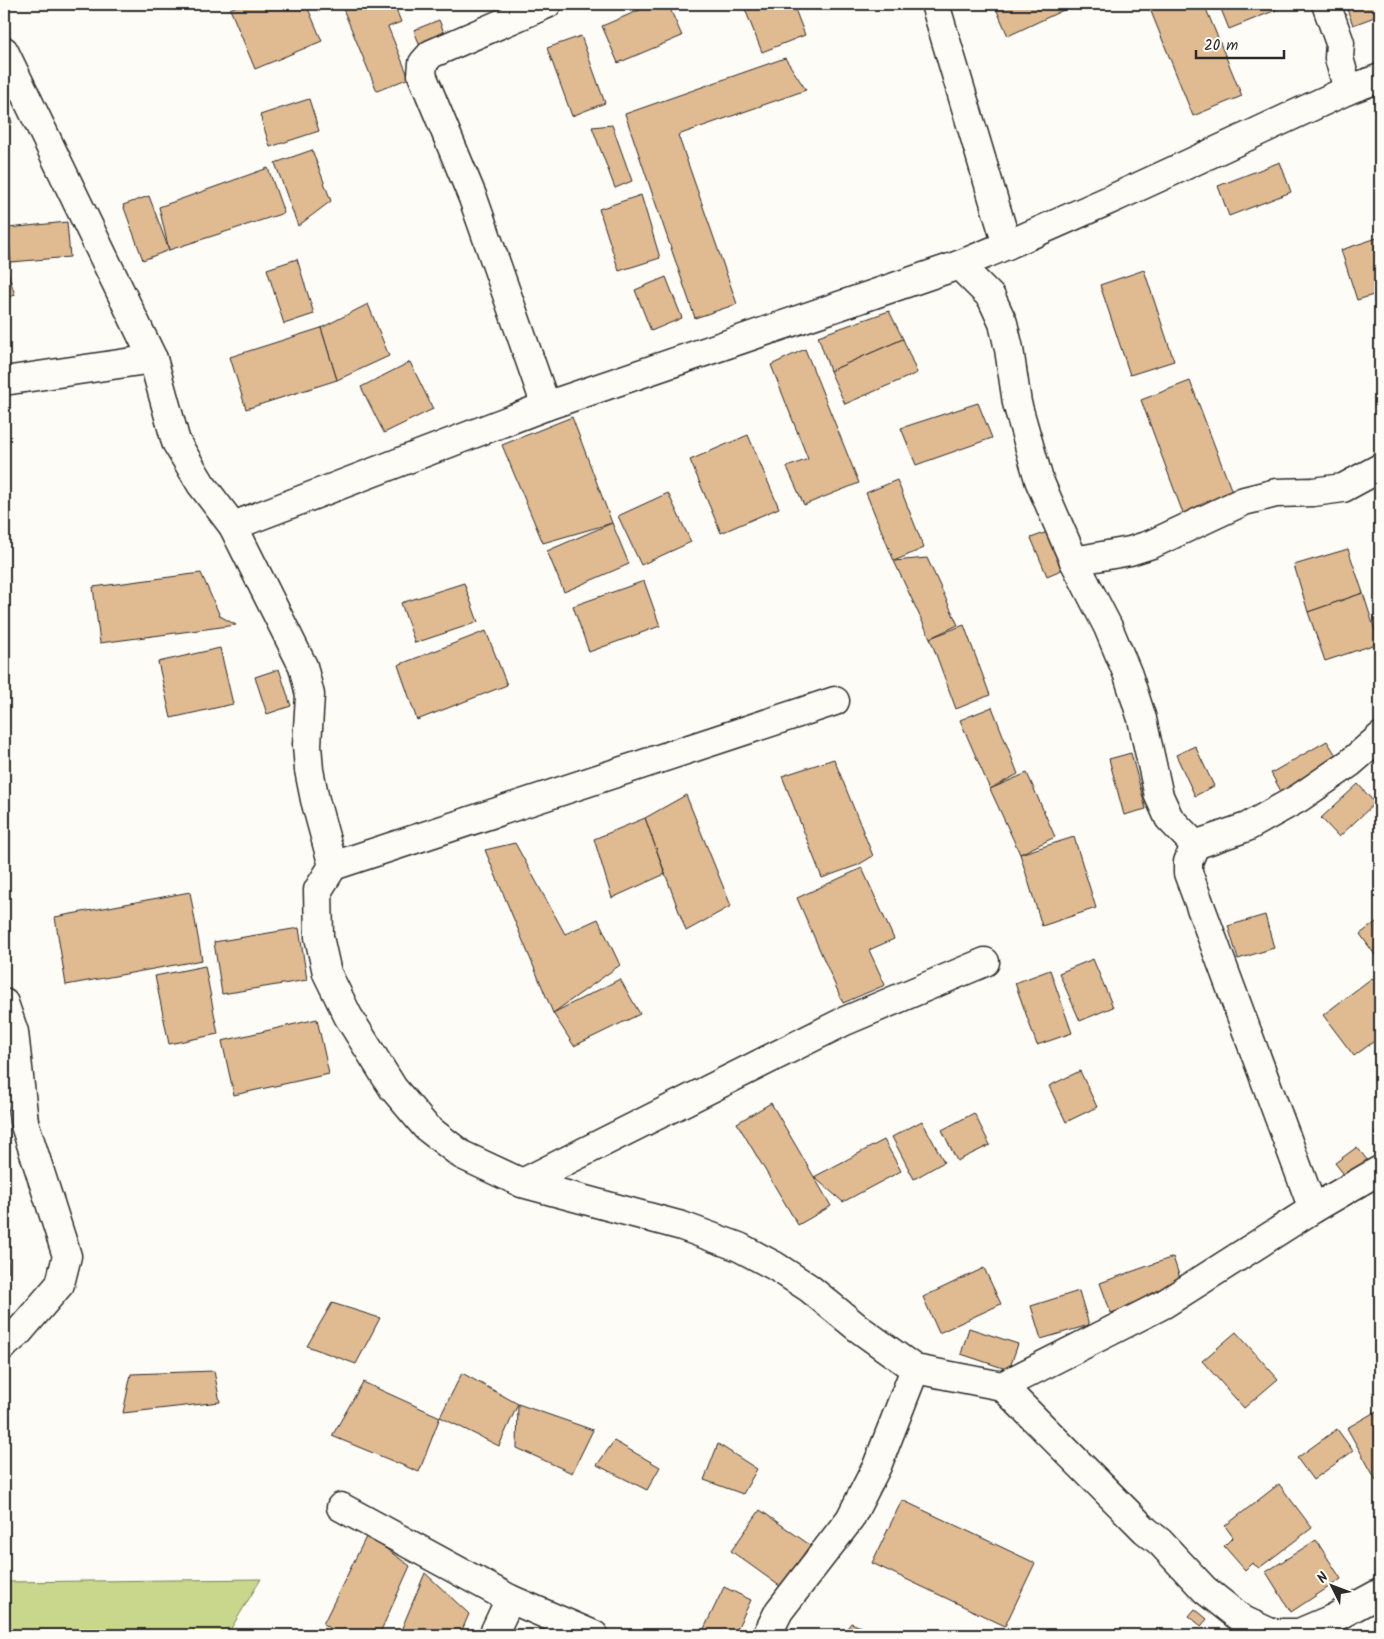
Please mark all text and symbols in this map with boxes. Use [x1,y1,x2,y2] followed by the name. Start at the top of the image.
[1196,28,1284,60] scale bar
[1204,34,1238,58] text: 20 m
[1306,1562,1356,1612] north arrow
[1312,1567,1334,1589] text: N

